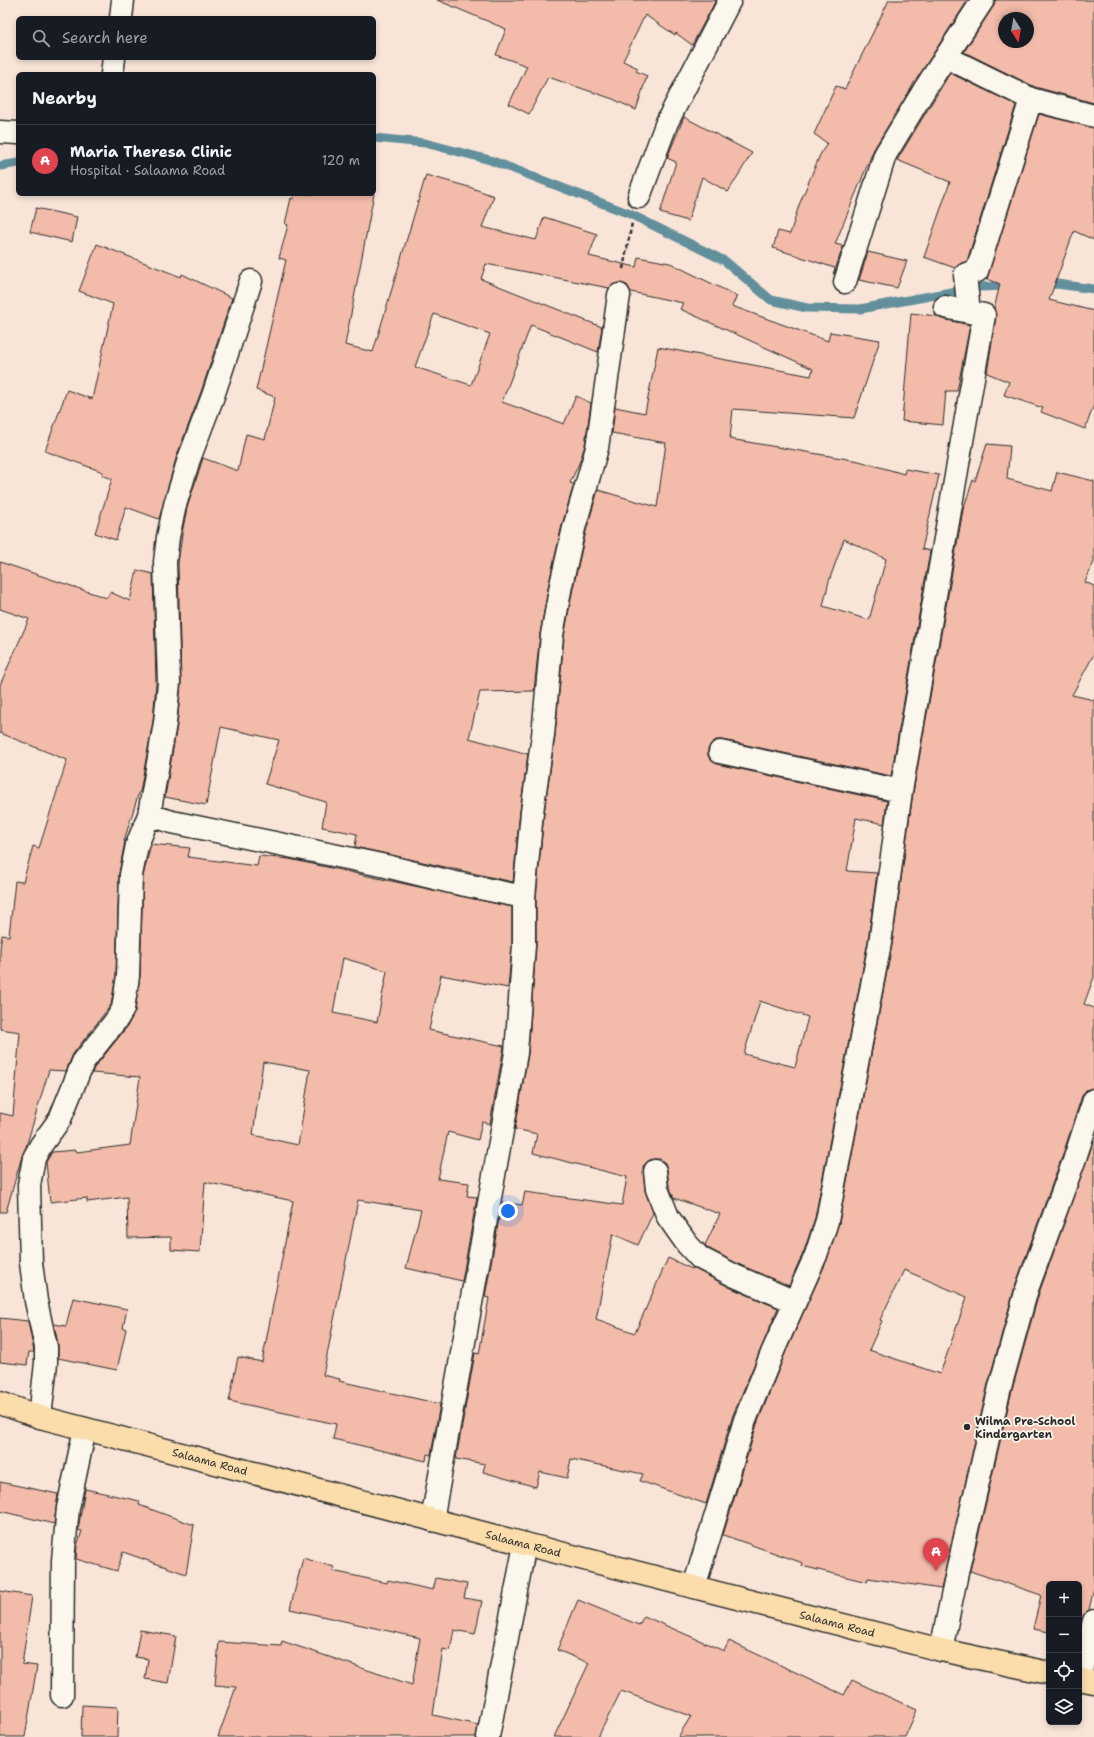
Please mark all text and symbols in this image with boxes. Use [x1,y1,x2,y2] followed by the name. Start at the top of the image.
[998,12,1034,48] north arrow
[16,16,376,60] search box
[30,27,52,49] icon: search
[62,28,148,48] text: Search here
[32,87,97,109] text: Nearby
[70,142,232,162] text: Maria Theresa Clinic
[40,152,50,169] text: A
[322,152,360,169] text: 120 m
[70,162,225,179] text: Hospital · Salaama Road
[498,1201,518,1221] your location
[975,1414,1075,1442] place label: Wilma Pre-School Kindergarten
[962,1422,972,1432] marker: Wilma Pre-School Kindergarten
[171,1444,249,1479] street label: Salaama Road
[484,1526,563,1560] street label: Salaama Road
[923,1538,949,1571] pin: A
[1046,1581,1082,1725] map controls
[1046,1581,1082,1617] button: +
[798,1607,877,1640] street label: Salaama Road
[1046,1617,1082,1653] button: −
[1046,1653,1082,1689] button: locate
[1046,1689,1082,1725] button: layers

